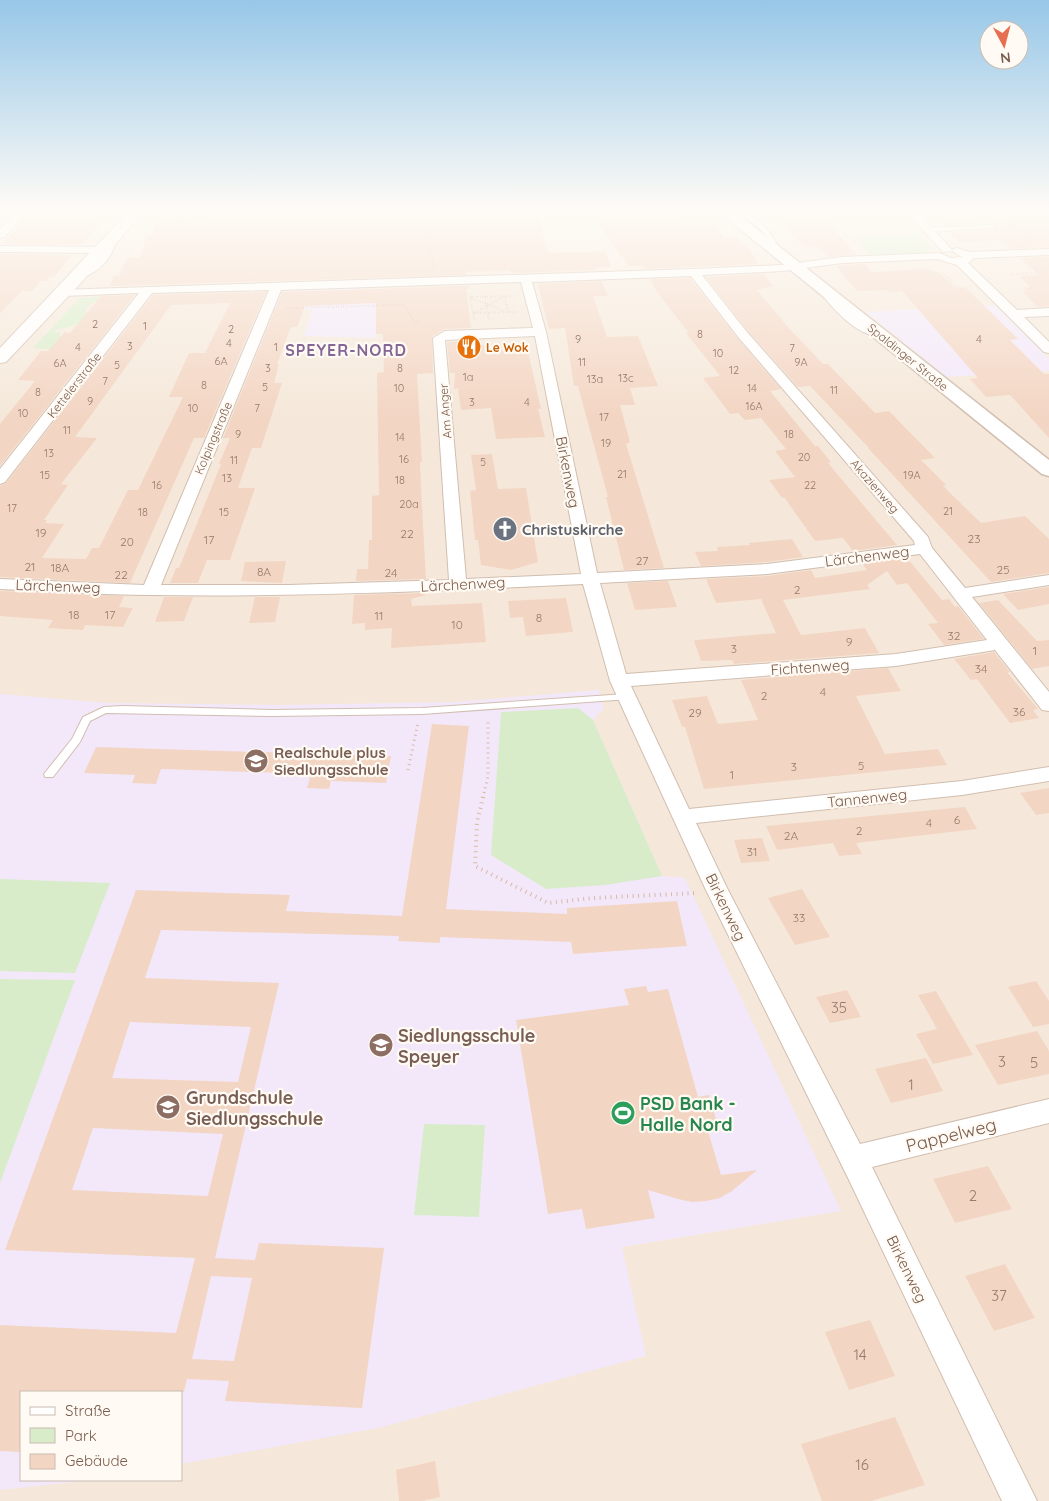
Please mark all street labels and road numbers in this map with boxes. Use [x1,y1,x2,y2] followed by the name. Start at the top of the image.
[865,320,951,394] street label: Spaldinger Straße
[44,349,104,421] street label: Kettelerstraße
[436,383,454,439] street label: Am Anger
[191,399,235,477] street label: Kolpingstraße
[552,435,584,509] street label: Birkenweg
[847,456,903,516] street label: Akazienweg
[824,541,910,571] street label: Lärchenweg
[420,572,506,596] street label: Lärchenweg
[15,575,101,597] street label: Lärchenweg
[770,655,850,679] street label: Fichtenweg
[826,784,908,812] street label: Tannenweg
[702,870,750,944] street label: Birkenweg
[903,1113,999,1157] street label: Pappelweg
[883,1232,931,1306] street label: Birkenweg

